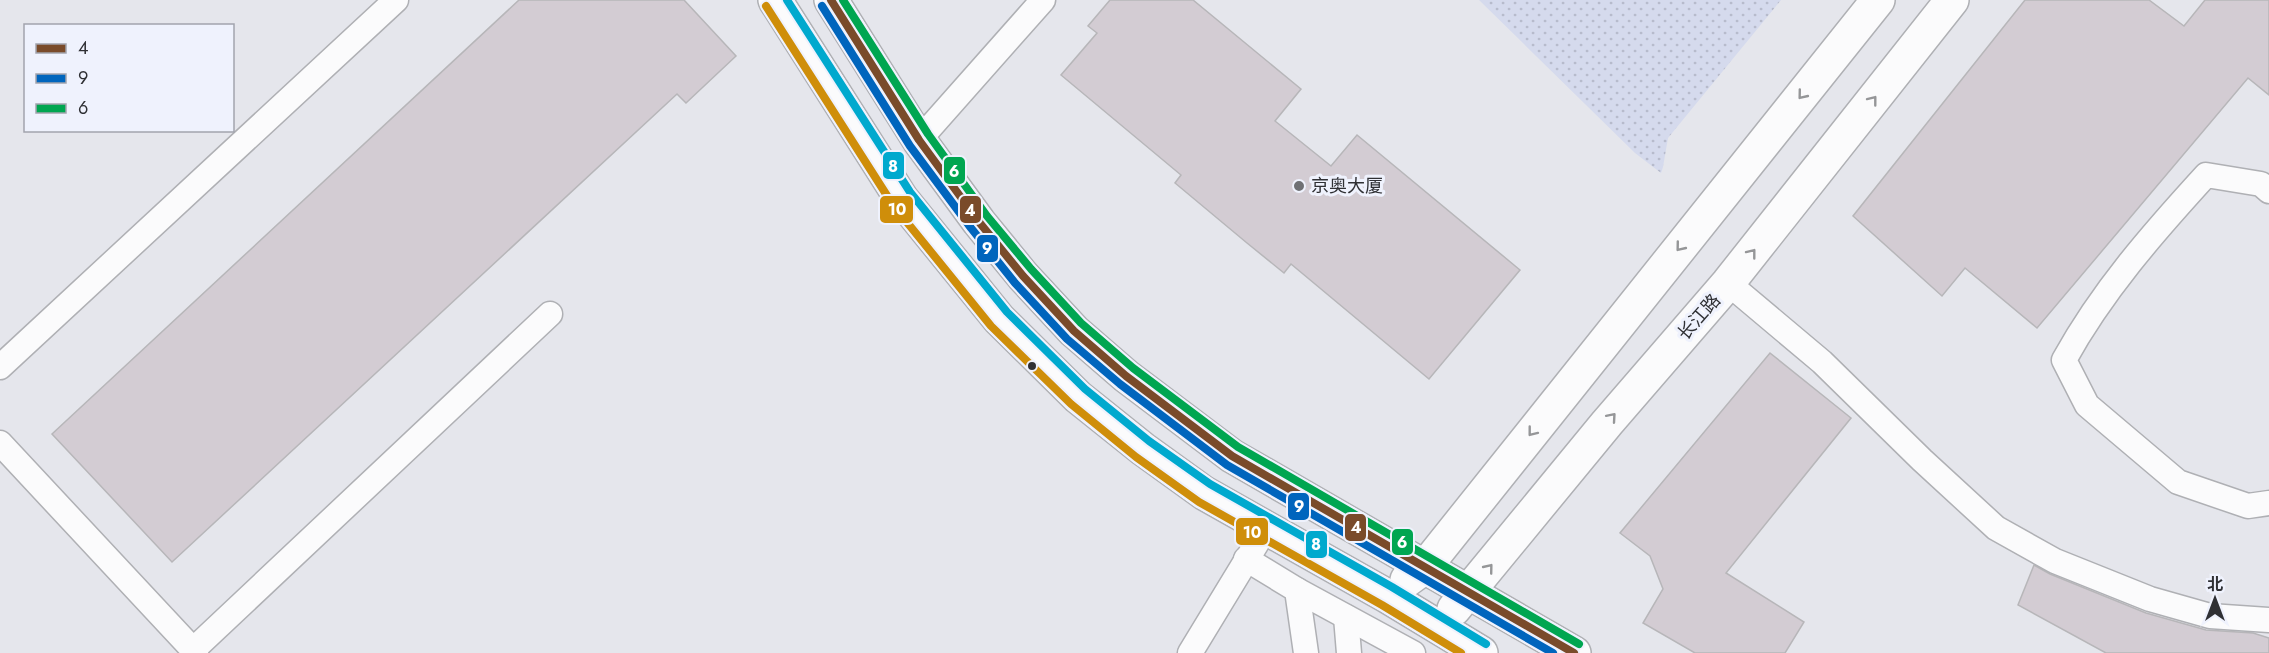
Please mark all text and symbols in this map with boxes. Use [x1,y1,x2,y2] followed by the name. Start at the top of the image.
[24,24,234,132] legend
[78,35,89,61] text: 4
[78,65,88,91] text: 9
[1799,88,1810,99] one-way arrow
[78,95,88,121] text: 6
[1866,95,1877,106] one-way arrow
[882,151,905,180] line badge: 8
[888,155,898,178] text: 8
[943,156,966,185] line badge: 6
[949,160,959,183] text: 6
[1311,173,1383,199] place label: 京奥大厦
[1292,179,1306,193] marker: 京奥大厦
[879,195,914,224] line badge: 10
[959,195,982,224] line badge: 4
[888,198,906,221] text: 10
[964,199,976,222] text: 4
[976,234,999,263] line badge: 9
[982,237,992,260] text: 9
[1677,240,1688,251] one-way arrow
[1745,248,1756,259] one-way arrow
[1671,288,1727,346] street label: 长江路
[1026,360,1038,372] unlabelled marker
[1605,413,1616,424] one-way arrow
[1529,425,1540,436] one-way arrow
[1287,492,1310,521] line badge: 9
[1294,495,1304,518] text: 9
[1344,513,1367,542] line badge: 4
[1350,516,1362,539] text: 4
[1235,517,1269,546] line badge: 10
[1243,521,1261,544] text: 10
[1391,528,1414,556] line badge: 6
[1305,530,1328,559] line badge: 8
[1397,531,1407,554] text: 6
[1311,533,1321,556] text: 8
[1482,564,1493,575] one-way arrow
[2185,569,2245,629] north arrow
[2207,573,2223,596] text: 北

